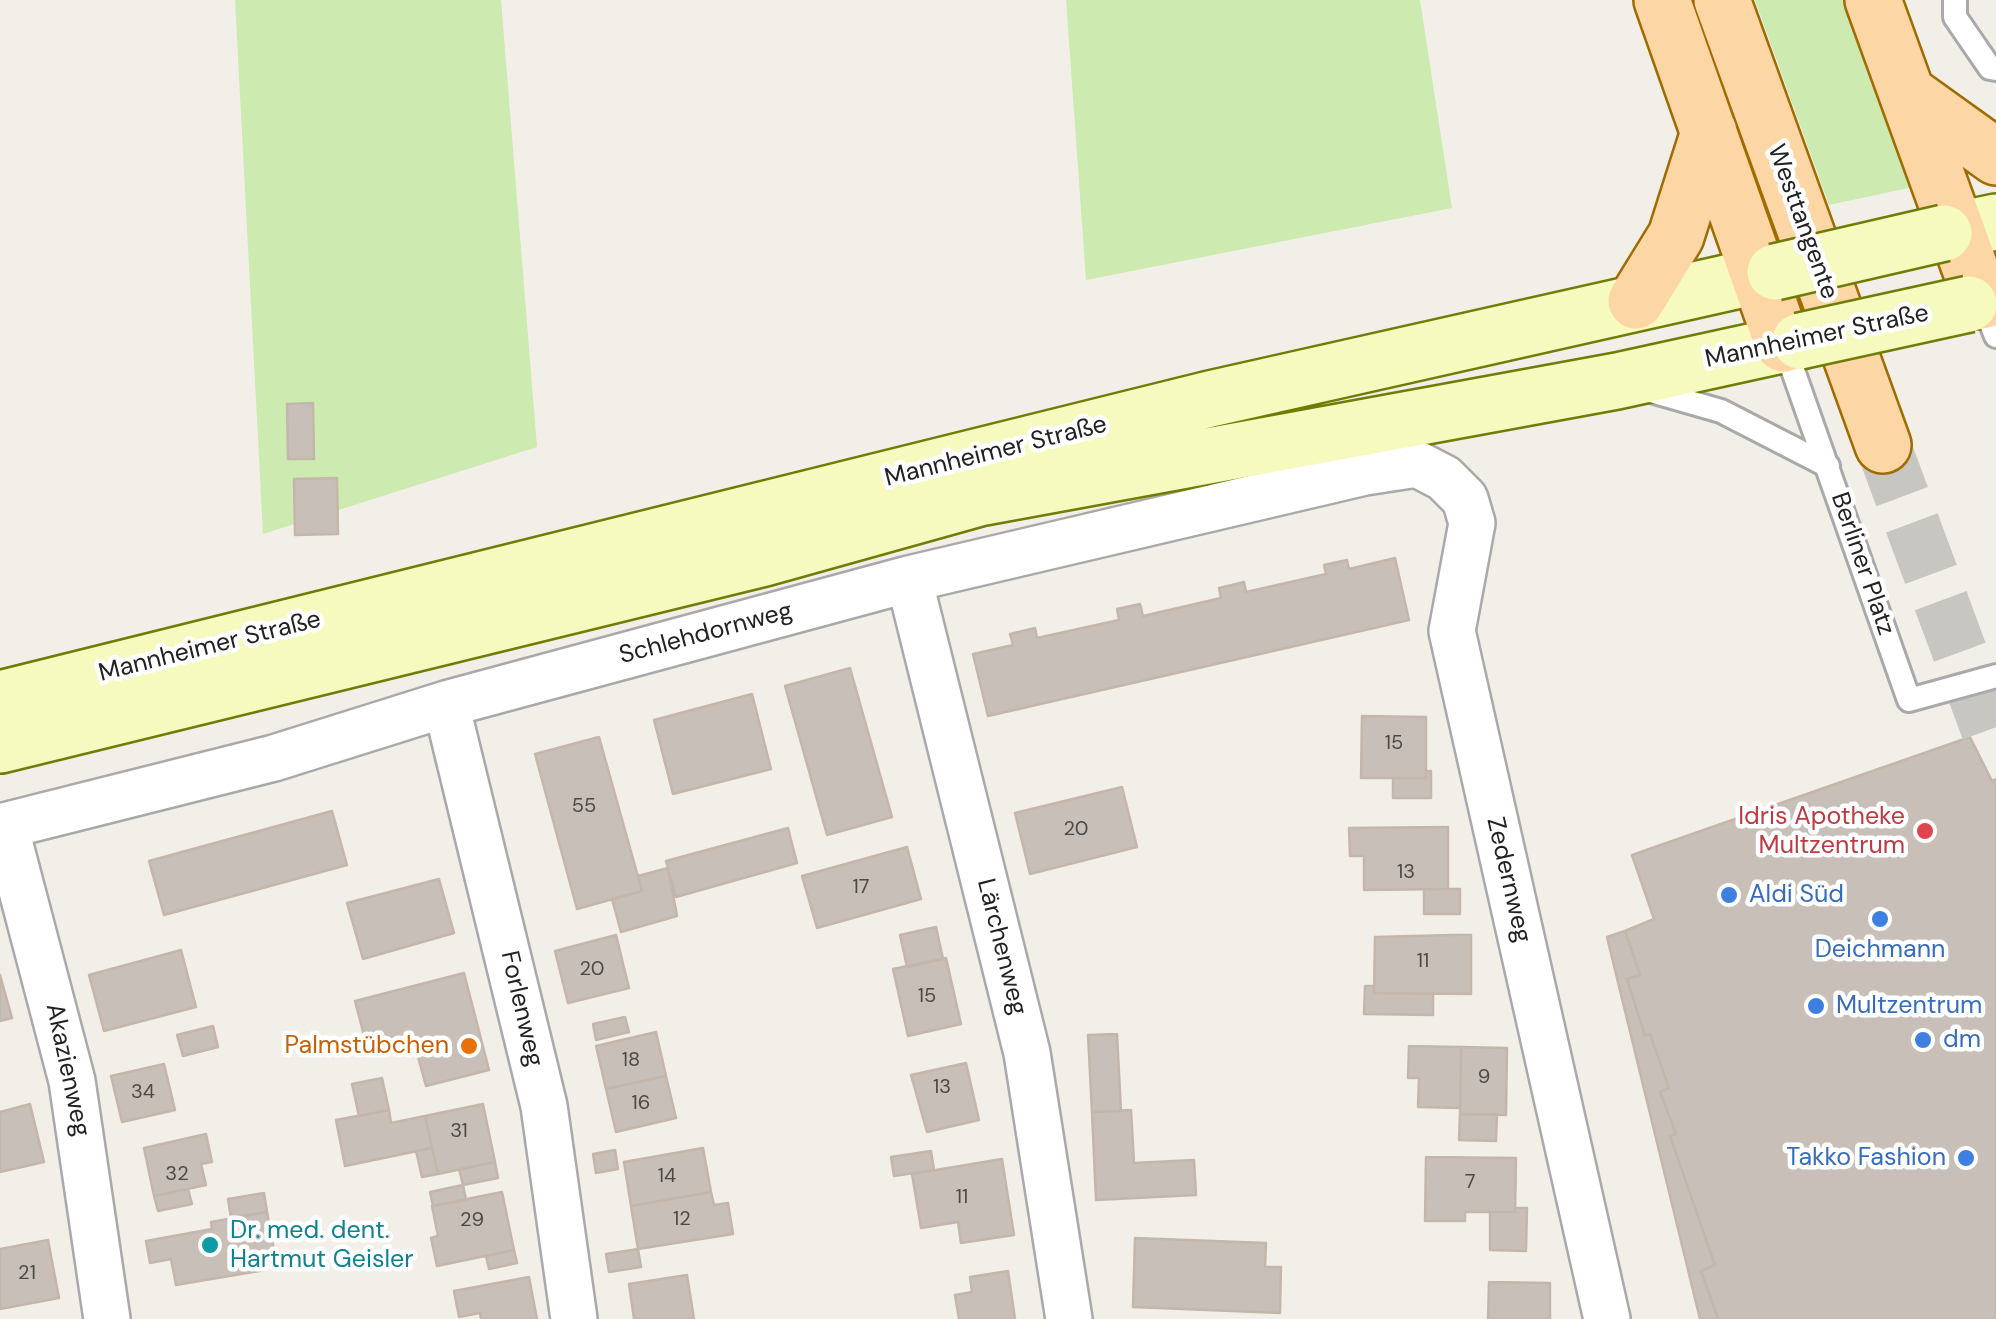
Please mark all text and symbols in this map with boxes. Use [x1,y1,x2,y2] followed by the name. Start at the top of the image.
[1760,141,1844,303] street label: Westtangente
[1702,299,1932,375] street label: Mannheimer Straße
[882,410,1110,494] street label: Mannheimer Straße
[1824,489,1900,639] street label: Berliner Platz
[616,596,796,672] street label: Schlehdornweg
[96,605,324,689] street label: Mannheimer Straße
[1385,732,1403,756] house number: 15
[572,795,596,819] house number: 55
[1738,802,1905,861] place label: Idris Apotheke Multzentrum
[1479,814,1537,946] street label: Zedernweg
[1064,818,1088,842] house number: 20
[1914,820,1936,842] marker: Idris Apotheke Multzentrum
[1397,861,1415,885] house number: 13
[853,876,869,900] house number: 17
[970,876,1032,1018] street label: Lärchenweg
[1749,880,1844,910] place label: Aldi Süd
[1718,884,1740,906] marker: Aldi Süd
[1869,908,1891,930] marker: Deichmann
[1815,935,1945,965] place label: Deichmann
[493,948,549,1070] street label: Forlenweg
[1417,950,1429,974] house number: 11
[580,958,604,982] house number: 20
[918,985,936,1009] house number: 15
[1836,991,1982,1021] place label: Multzentrum
[1805,995,1827,1017] marker: Multzentrum
[38,1001,96,1139] street label: Akazienweg
[1943,1025,1981,1055] place label: dm
[1912,1029,1934,1051] marker: dm
[285,1031,449,1061] place label: Palmstübchen
[458,1035,480,1057] marker: Palmstübchen
[622,1049,640,1073] house number: 18
[1478,1066,1490,1090] house number: 9
[933,1076,951,1100] house number: 13
[131,1081,155,1105] house number: 34
[632,1092,650,1116] house number: 16
[450,1120,468,1144] house number: 31
[1786,1143,1946,1173] place label: Takko Fashion
[1955,1147,1977,1169] marker: Takko Fashion
[165,1163,189,1187] house number: 32
[658,1165,676,1189] house number: 14
[1465,1171,1475,1195] house number: 7
[956,1186,968,1210] house number: 11
[673,1208,691,1232] house number: 12
[460,1209,484,1233] house number: 29
[230,1216,413,1275] place label: Dr. med. dent. Hartmut Geisler
[199,1234,221,1256] marker: Dr. med. dent. Hartmut Geisler
[18,1262,36,1286] house number: 21

